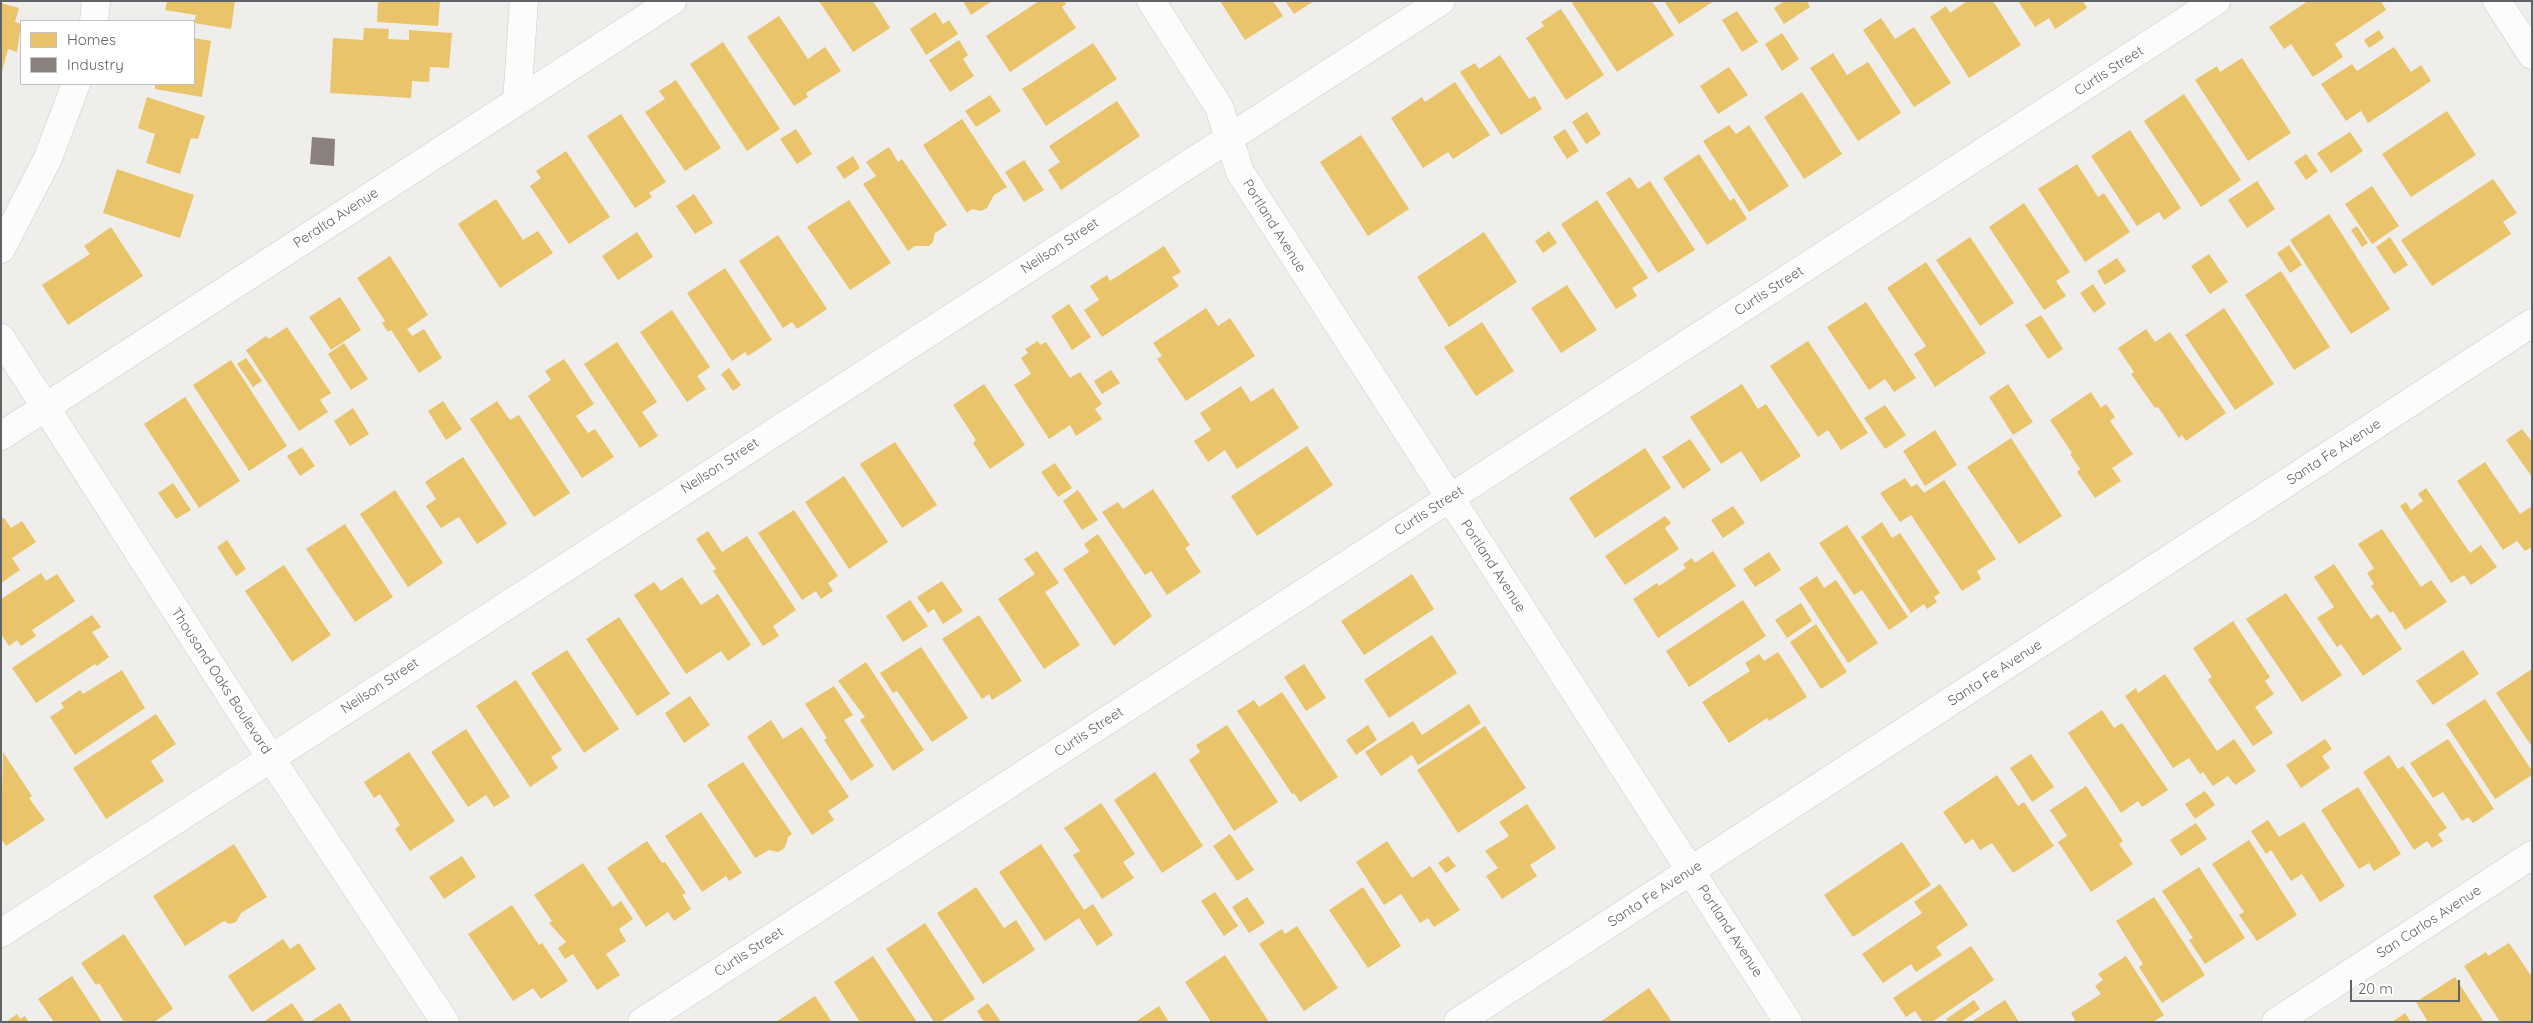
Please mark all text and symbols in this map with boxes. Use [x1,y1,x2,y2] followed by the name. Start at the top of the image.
[20,20,195,85] legend
[67,30,116,49] text: Homes
[2071,42,2147,100] street label: Curtis Street
[67,55,124,74] text: Industry
[1239,176,1309,276] street label: Portland Avenue
[290,184,382,252] street label: Peralta Avenue
[1018,215,1102,277] street label: Neilson Street
[1731,262,1807,320] street label: Curtis Street
[2284,415,2384,489] street label: Santa Fe Avenue
[678,435,762,497] street label: Neilson Street
[1391,482,1467,540] street label: Curtis Street
[1457,517,1529,615] street label: Portland Avenue
[167,605,275,757] street label: Thousand Oaks Boulevard
[1945,636,2045,710] street label: Santa Fe Avenue
[338,655,422,717] street label: Neilson Street
[1051,703,1127,761] street label: Curtis Street
[1605,857,1705,931] street label: Santa Fe Avenue
[1694,882,1766,980] street label: Portland Avenue
[2374,882,2484,962] street label: San Carlos Avenue
[711,923,787,981] street label: Curtis Street
[2353,970,2463,1002] scale bar
[2358,979,2393,998] text: 20 m

